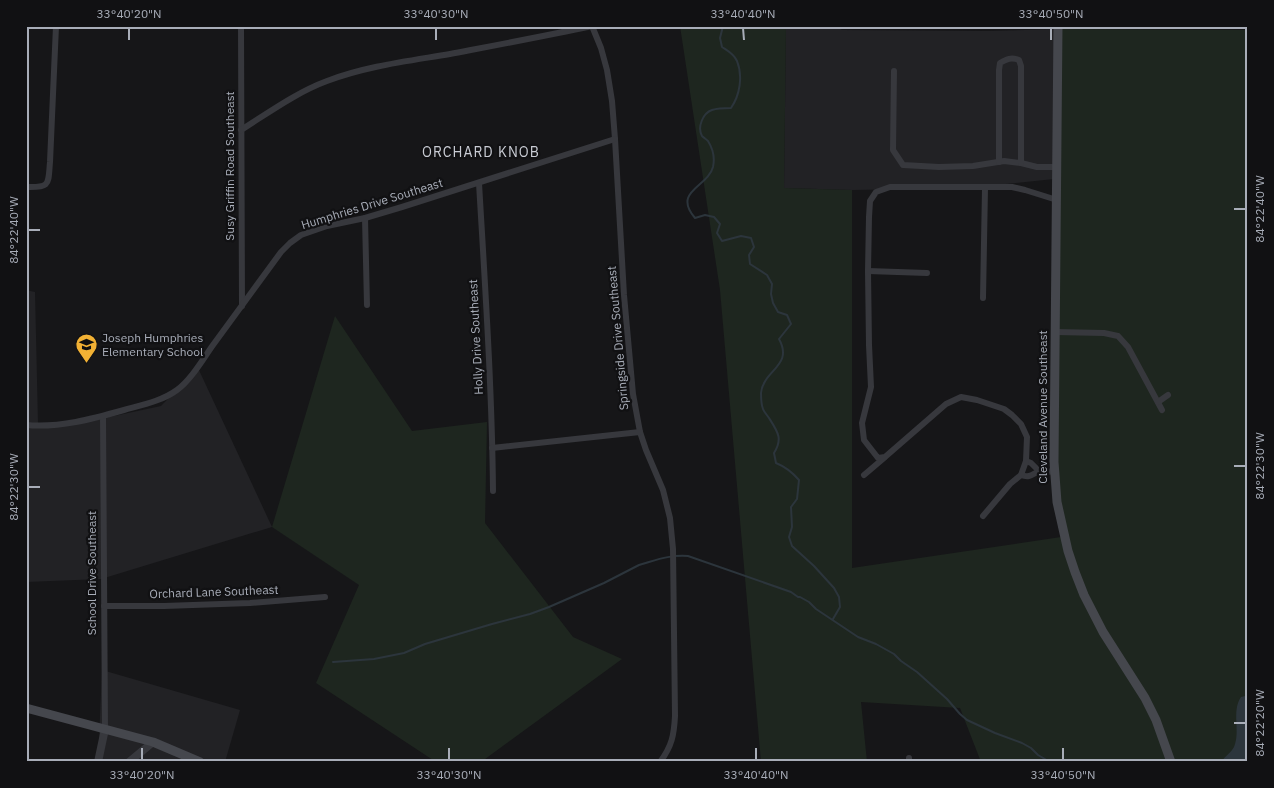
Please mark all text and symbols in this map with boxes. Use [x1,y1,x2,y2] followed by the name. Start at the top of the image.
[96,6,162,21] text: 33°40'20"N
[403,6,469,21] text: 33°40'30"N
[710,6,776,21] text: 33°40'40"N
[1018,6,1084,21] text: 33°40'50"N
[222,91,237,241] street label: Susy Griffin Road Southeast
[422,143,540,161] district label: ORCHARD KNOB
[299,175,445,232] street label: Humphries Drive Southeast
[1252,175,1267,243] text: 84°22'40"W
[6,196,21,264] text: 84°22'40"W
[604,265,631,411] street label: Springside Drive Southeast
[465,279,486,395] street label: Holly Drive Southeast
[102,330,203,359] place label: Joseph Humphries Elementary School
[1035,330,1050,484] street label: Cleveland Avenue Southeast
[74,333,98,364] school or university icon: Joseph Humphries Elementary School
[1252,432,1267,500] text: 84°22'30"W
[6,453,21,521] text: 84°22'30"W
[84,511,99,635] street label: School Drive Southeast
[149,582,279,601] street label: Orchard Lane Southeast
[1252,689,1267,757] text: 84°22'20"W
[109,767,175,782] text: 33°40'20"N
[416,767,482,782] text: 33°40'30"N
[723,767,789,782] text: 33°40'40"N
[1030,767,1096,782] text: 33°40'50"N

